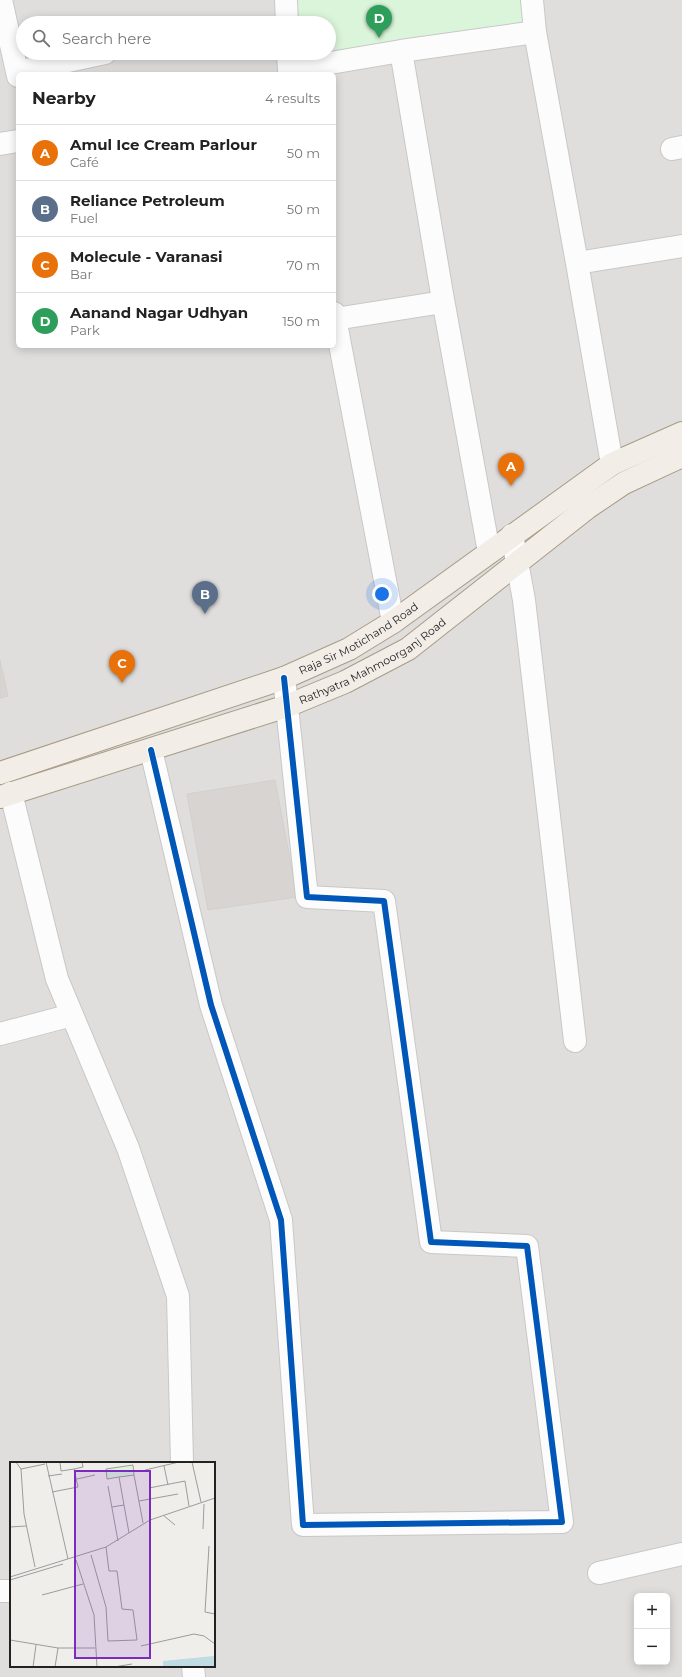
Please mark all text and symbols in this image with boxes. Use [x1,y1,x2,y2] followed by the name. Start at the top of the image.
[366,5,392,38] pin: D
[16,16,336,60] search box
[30,27,52,49] icon: search
[62,29,151,48] text: Search here
[32,88,96,108] text: Nearby
[265,90,320,106] text: 4 results
[70,135,257,154] text: Amul Ice Cream Parlour
[40,145,50,161] text: A
[287,145,320,161] text: 50 m
[70,154,99,170] text: Café
[70,191,225,210] text: Reliance Petroleum
[40,201,50,217] text: B
[287,201,320,217] text: 50 m
[70,210,98,226] text: Fuel
[70,247,222,266] text: Molecule - Varanasi
[40,257,50,273] text: C
[287,257,320,273] text: 70 m
[70,266,93,282] text: Bar
[70,303,248,322] text: Aanand Nagar Udhyan
[40,313,50,329] text: D
[282,313,320,329] text: 150 m
[70,322,100,338] text: Park
[498,453,524,486] pin: A
[192,581,218,614] pin: B
[372,584,392,604] your location
[297,599,421,678] street label: Raja Sir Motichand Road
[297,615,449,707] street label: Rathyatra Mahmoorganj Road
[109,650,135,683] pin: C
[10,1462,215,1667] inset map
[634,1593,670,1665] map controls
[634,1593,670,1629] button: +
[634,1629,670,1665] button: −

